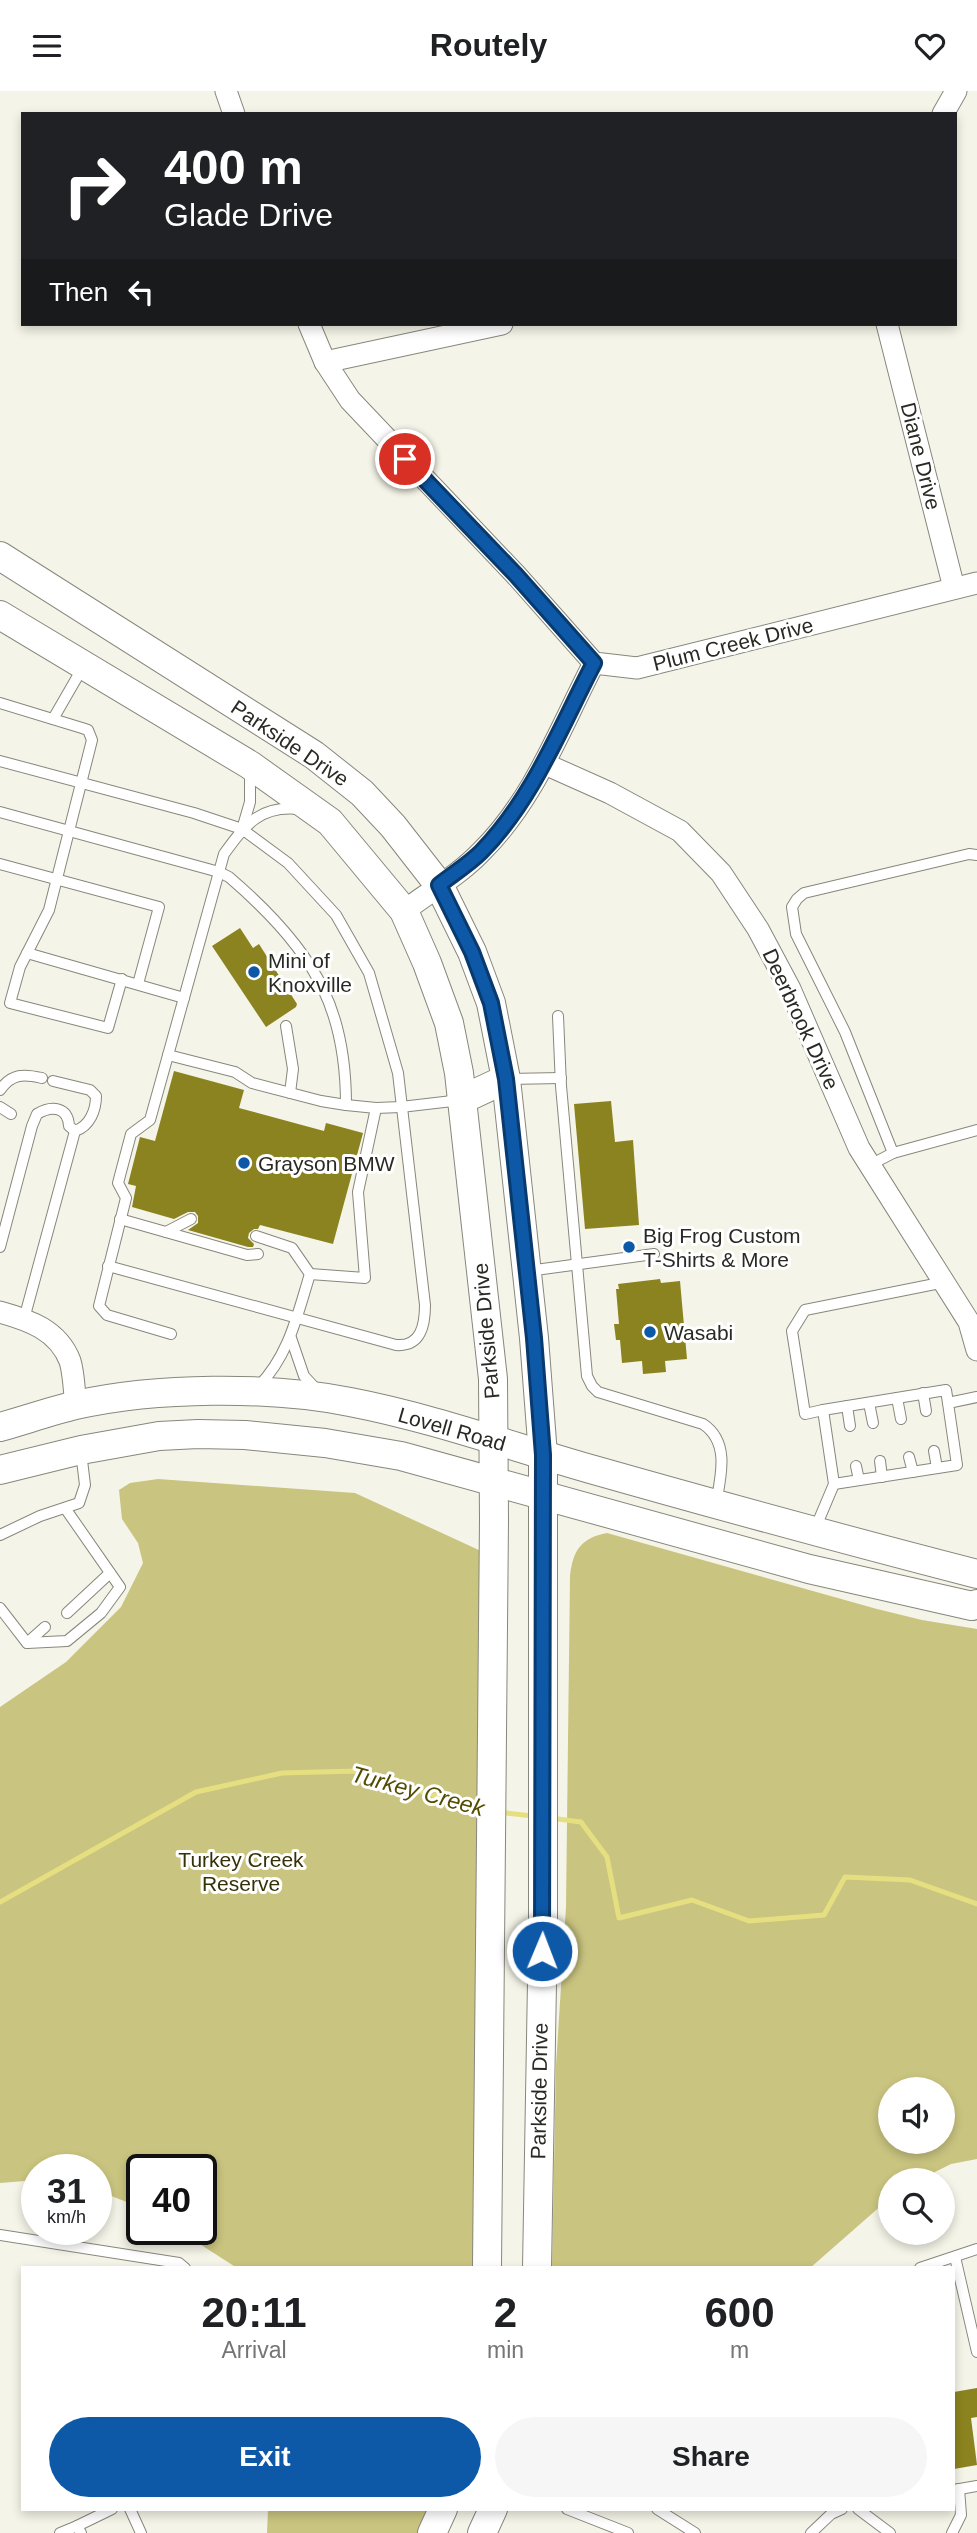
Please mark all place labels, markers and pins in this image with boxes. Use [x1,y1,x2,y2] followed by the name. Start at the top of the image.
[375,429,435,489] pin
[268,949,352,996] place label: Mini of Knoxville
[246,964,262,980] marker: Mini of Knoxville
[258,1152,395,1175] place label: Grayson BMW
[236,1155,252,1171] marker: Grayson BMW
[643,1224,801,1271] place label: Big Frog Custom T-Shirts & More
[621,1239,637,1255] marker: Big Frog Custom T-Shirts & More
[664,1321,733,1344] place label: Wasabi
[642,1324,658,1340] marker: Wasabi

